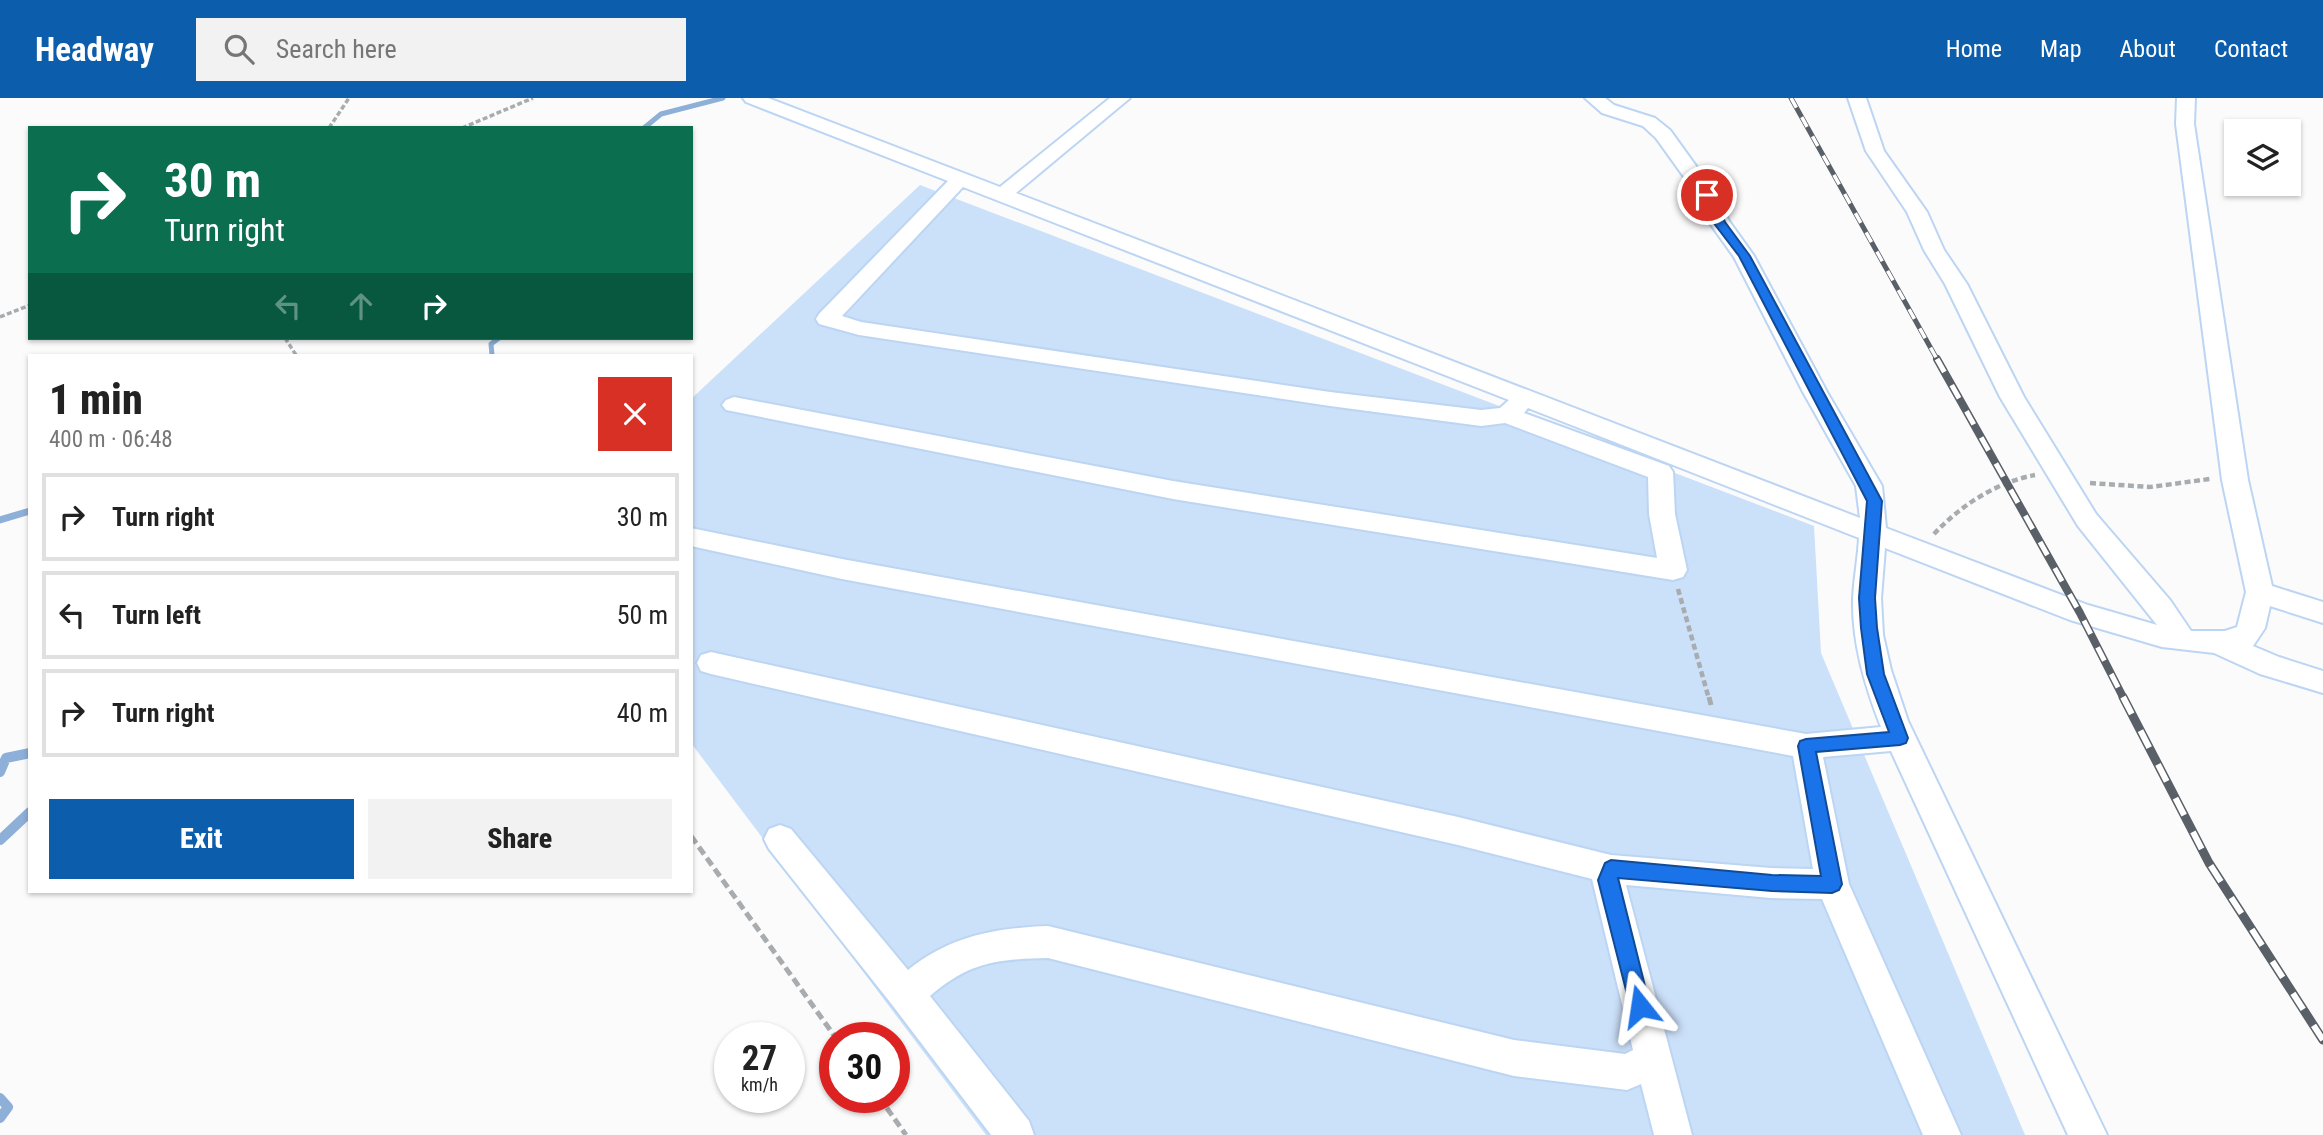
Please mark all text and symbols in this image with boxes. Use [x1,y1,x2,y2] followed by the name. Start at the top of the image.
[196,18,686,81] search box
[35,30,154,69] text: Headway
[220,30,258,68] icon: search
[276,34,397,64] text: Search here
[1946,35,2002,63] text: Home
[2040,35,2082,63] text: Map
[2120,35,2176,63] text: About
[2214,35,2288,63] text: Contact
[2224,119,2301,196] map controls
[2224,119,2301,196] button: layers
[164,152,261,209] text: 30 m
[49,154,140,245] icon: right
[1677,165,1737,225] pin
[1688,176,1726,214] icon: arrive
[164,211,285,249] text: Turn right
[269,287,307,325] icon: left
[342,287,380,325] icon: ahead
[415,287,453,325] icon: right
[49,375,143,424] text: 1 min
[598,377,672,451] button: close
[49,426,173,453] text: 400 m · 06:48
[53,498,91,536] icon: right
[112,502,214,532] text: Turn right
[617,502,668,532] text: 30 m
[53,596,91,634] icon: left
[112,600,201,630] text: Turn left
[617,600,668,630] text: 50 m
[53,694,91,732] icon: right
[112,698,214,728] text: Turn right
[617,698,668,728] text: 40 m
[49,799,354,879] button: Exit
[368,799,672,879] button: Share
[1603,969,1677,1043] position arrow
[819,1022,910,1113] speed limit sign: 30
[742,1038,777,1079] text: 27
[741,1074,778,1095] text: km/h

